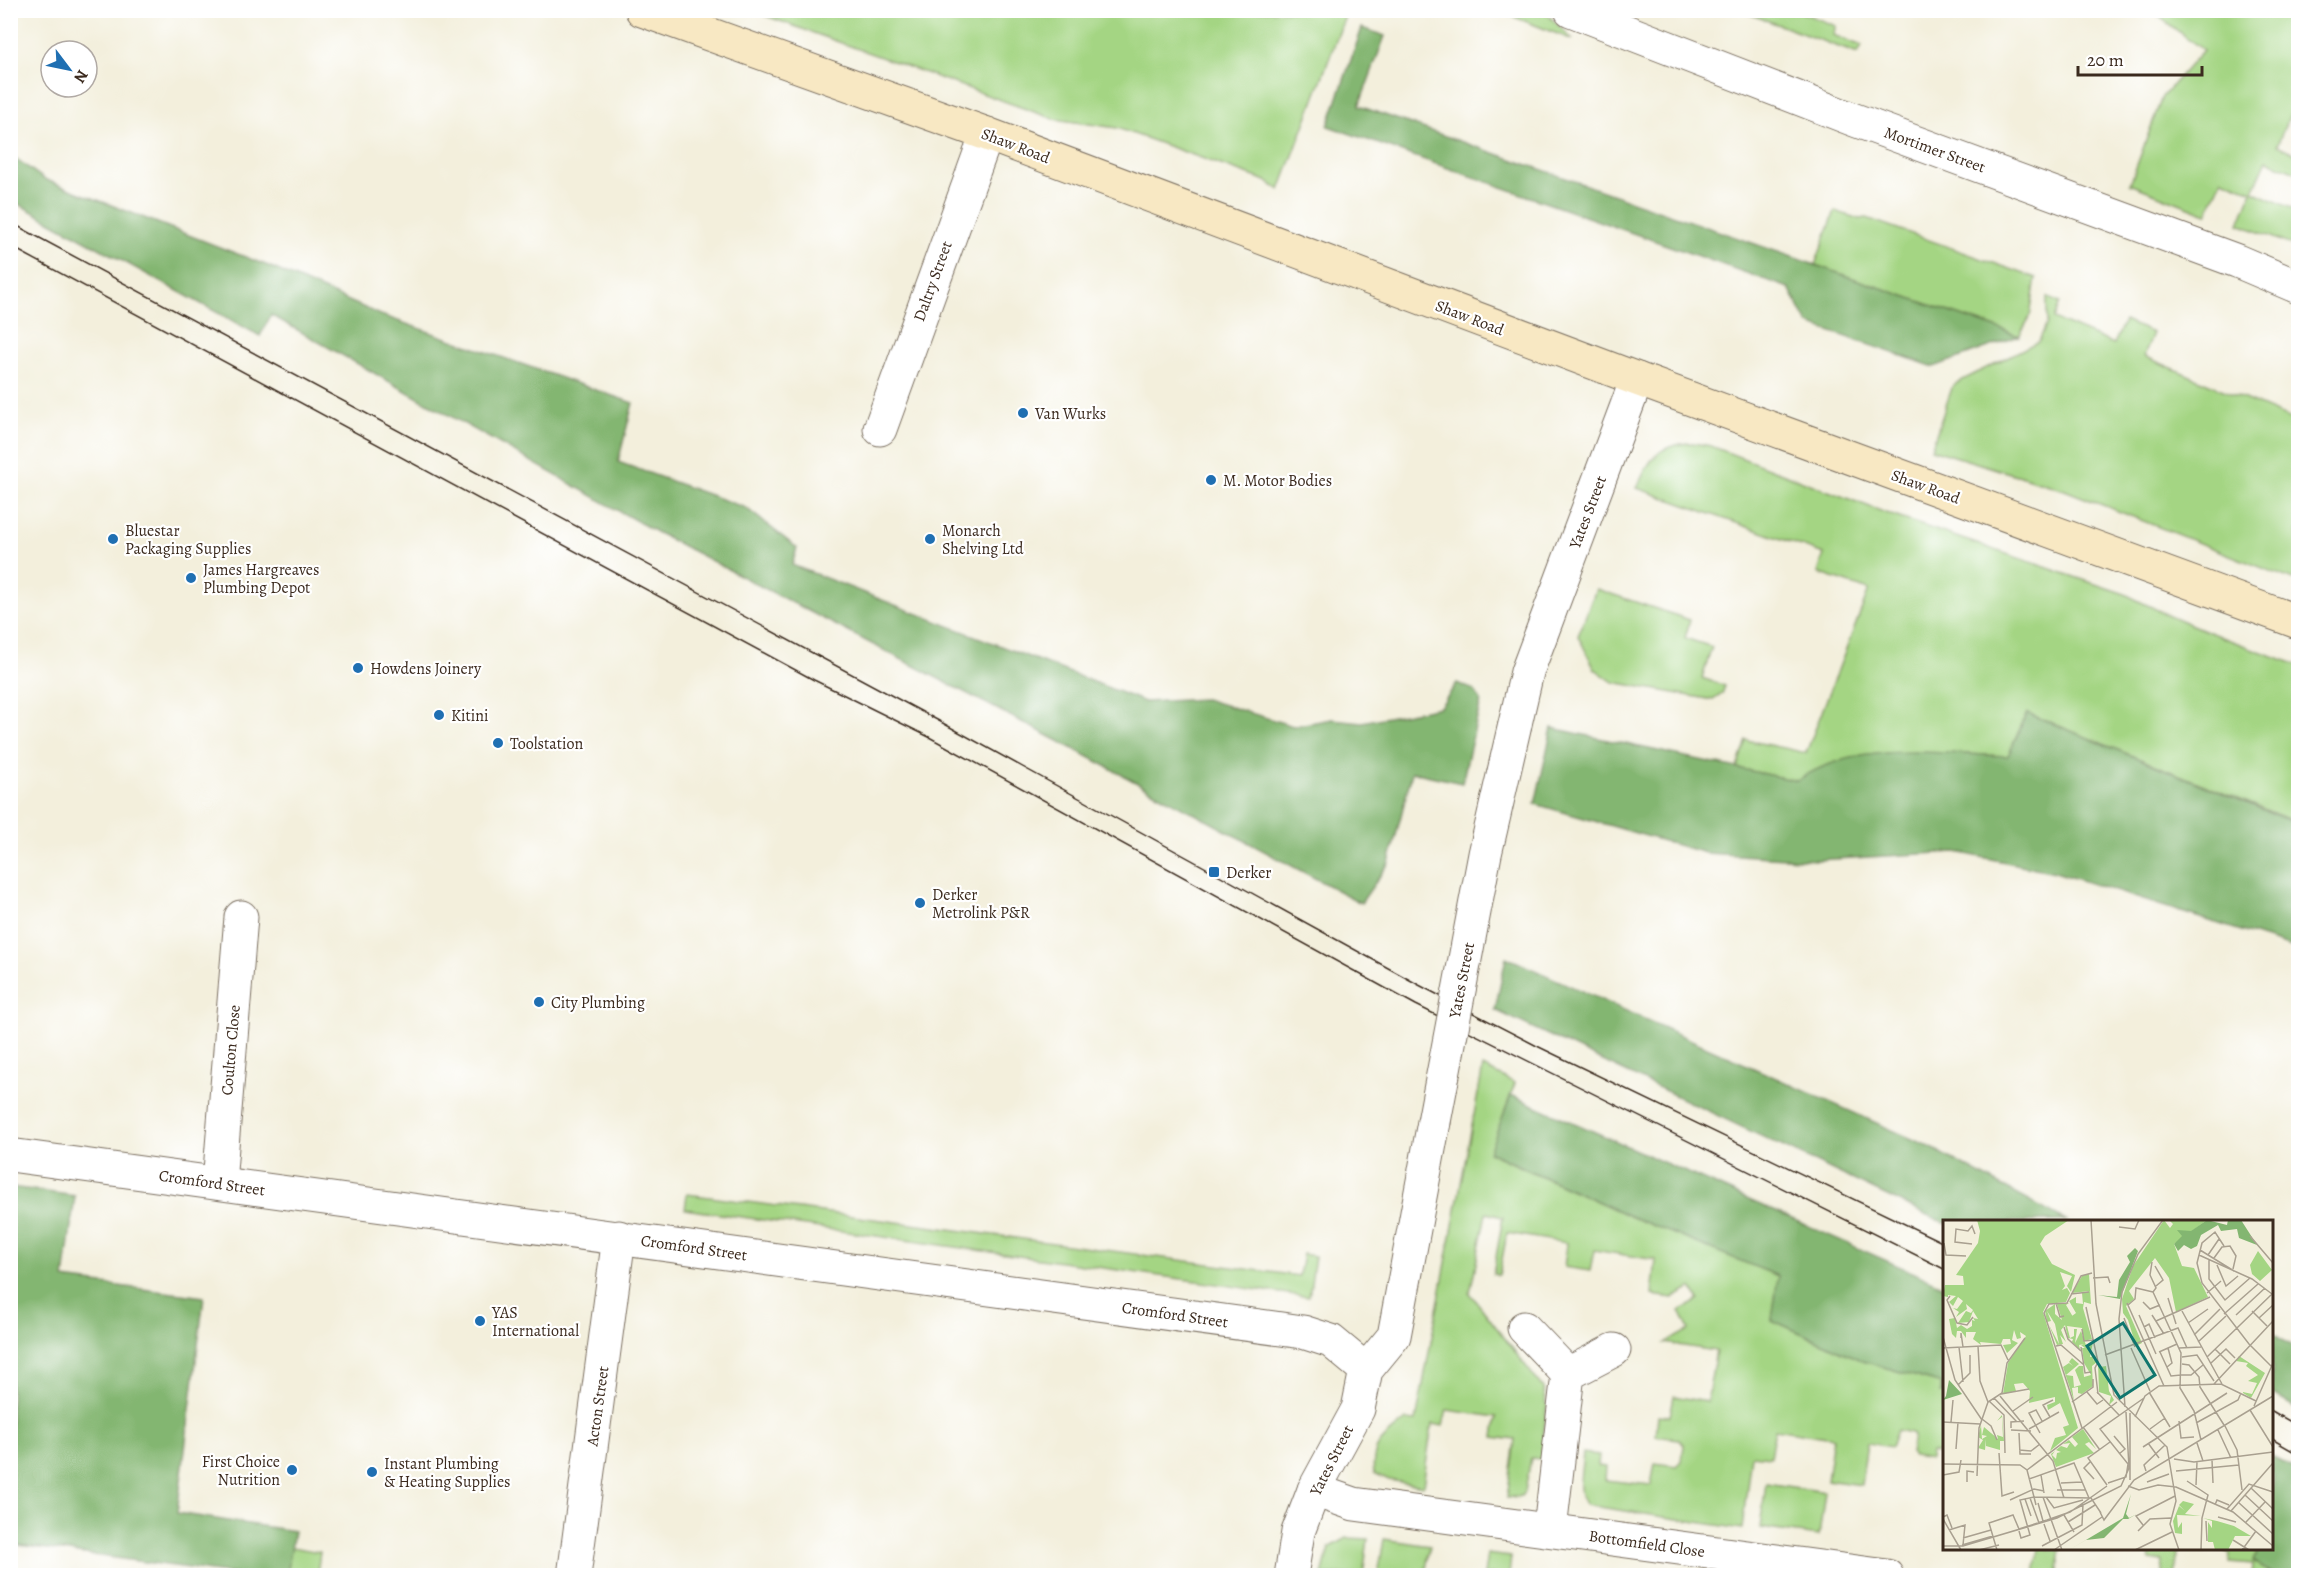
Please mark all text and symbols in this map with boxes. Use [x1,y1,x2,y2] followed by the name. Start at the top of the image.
[39,39,99,99] north arrow
[2078,39,2202,77] scale bar
[2087,48,2124,72] text: 20 m
[68,66,93,87] text: N
[1881,121,1988,178] street label: Mortimer Street
[978,123,1053,169] street label: Shaw Road
[908,238,958,325] street label: Daltry Street
[1432,295,1507,341] street label: Shaw Road
[1034,403,1106,425] place label: Van Wurks
[1016,406,1030,420] marker: Van Wurks
[1888,464,1964,510] street label: Shaw Road
[1223,470,1332,492] place label: M. Motor Bodies
[1204,473,1218,487] marker: M. Motor Bodies
[1564,473,1612,553] street label: Yates Street
[125,520,251,560] place label: Bluestar Packaging Supplies
[942,520,1024,560] place label: Monarch Shelving Ltd
[106,532,120,546] marker: Bluestar Packaging Supplies
[923,532,937,546] marker: Monarch Shelving Ltd
[203,559,319,599] place label: James Hargreaves Plumbing Depot
[184,571,198,585] marker: James Hargreaves Plumbing Depot
[370,658,482,680] place label: Howdens Joinery
[351,661,365,675] marker: Howdens Joinery
[451,705,489,727] place label: Kitini
[432,708,446,722] marker: Kitini
[510,733,584,755] place label: Toolstation
[491,736,505,750] marker: Toolstation
[1226,862,1271,884] place label: Derker
[1207,865,1221,879] marker: Derker
[932,884,1030,924] place label: Derker Metrolink P&R
[913,896,927,910] marker: Derker Metrolink P&R
[1444,941,1480,1021] street label: Yates Street
[551,992,645,1014] place label: City Plumbing
[532,995,546,1009] marker: City Plumbing
[216,1004,246,1096] street label: Coulton Close
[157,1165,266,1201] street label: Cromford Street
[1943,1220,2273,1550] inset map
[639,1230,748,1266] street label: Cromford Street
[1120,1297,1229,1333] street label: Cromford Street
[491,1302,579,1342] place label: YAS International
[473,1314,487,1328] marker: YAS International
[581,1365,614,1448] street label: Acton Street
[1304,1421,1359,1500] street label: Yates Street
[202,1451,280,1491] place label: First Choice Nutrition
[384,1453,511,1493] place label: Instant Plumbing & Heating Supplies
[285,1463,299,1477] marker: First Choice Nutrition
[365,1465,379,1479] marker: Instant Plumbing & Heating Supplies
[1587,1525,1706,1563] street label: Bottomfield Close

